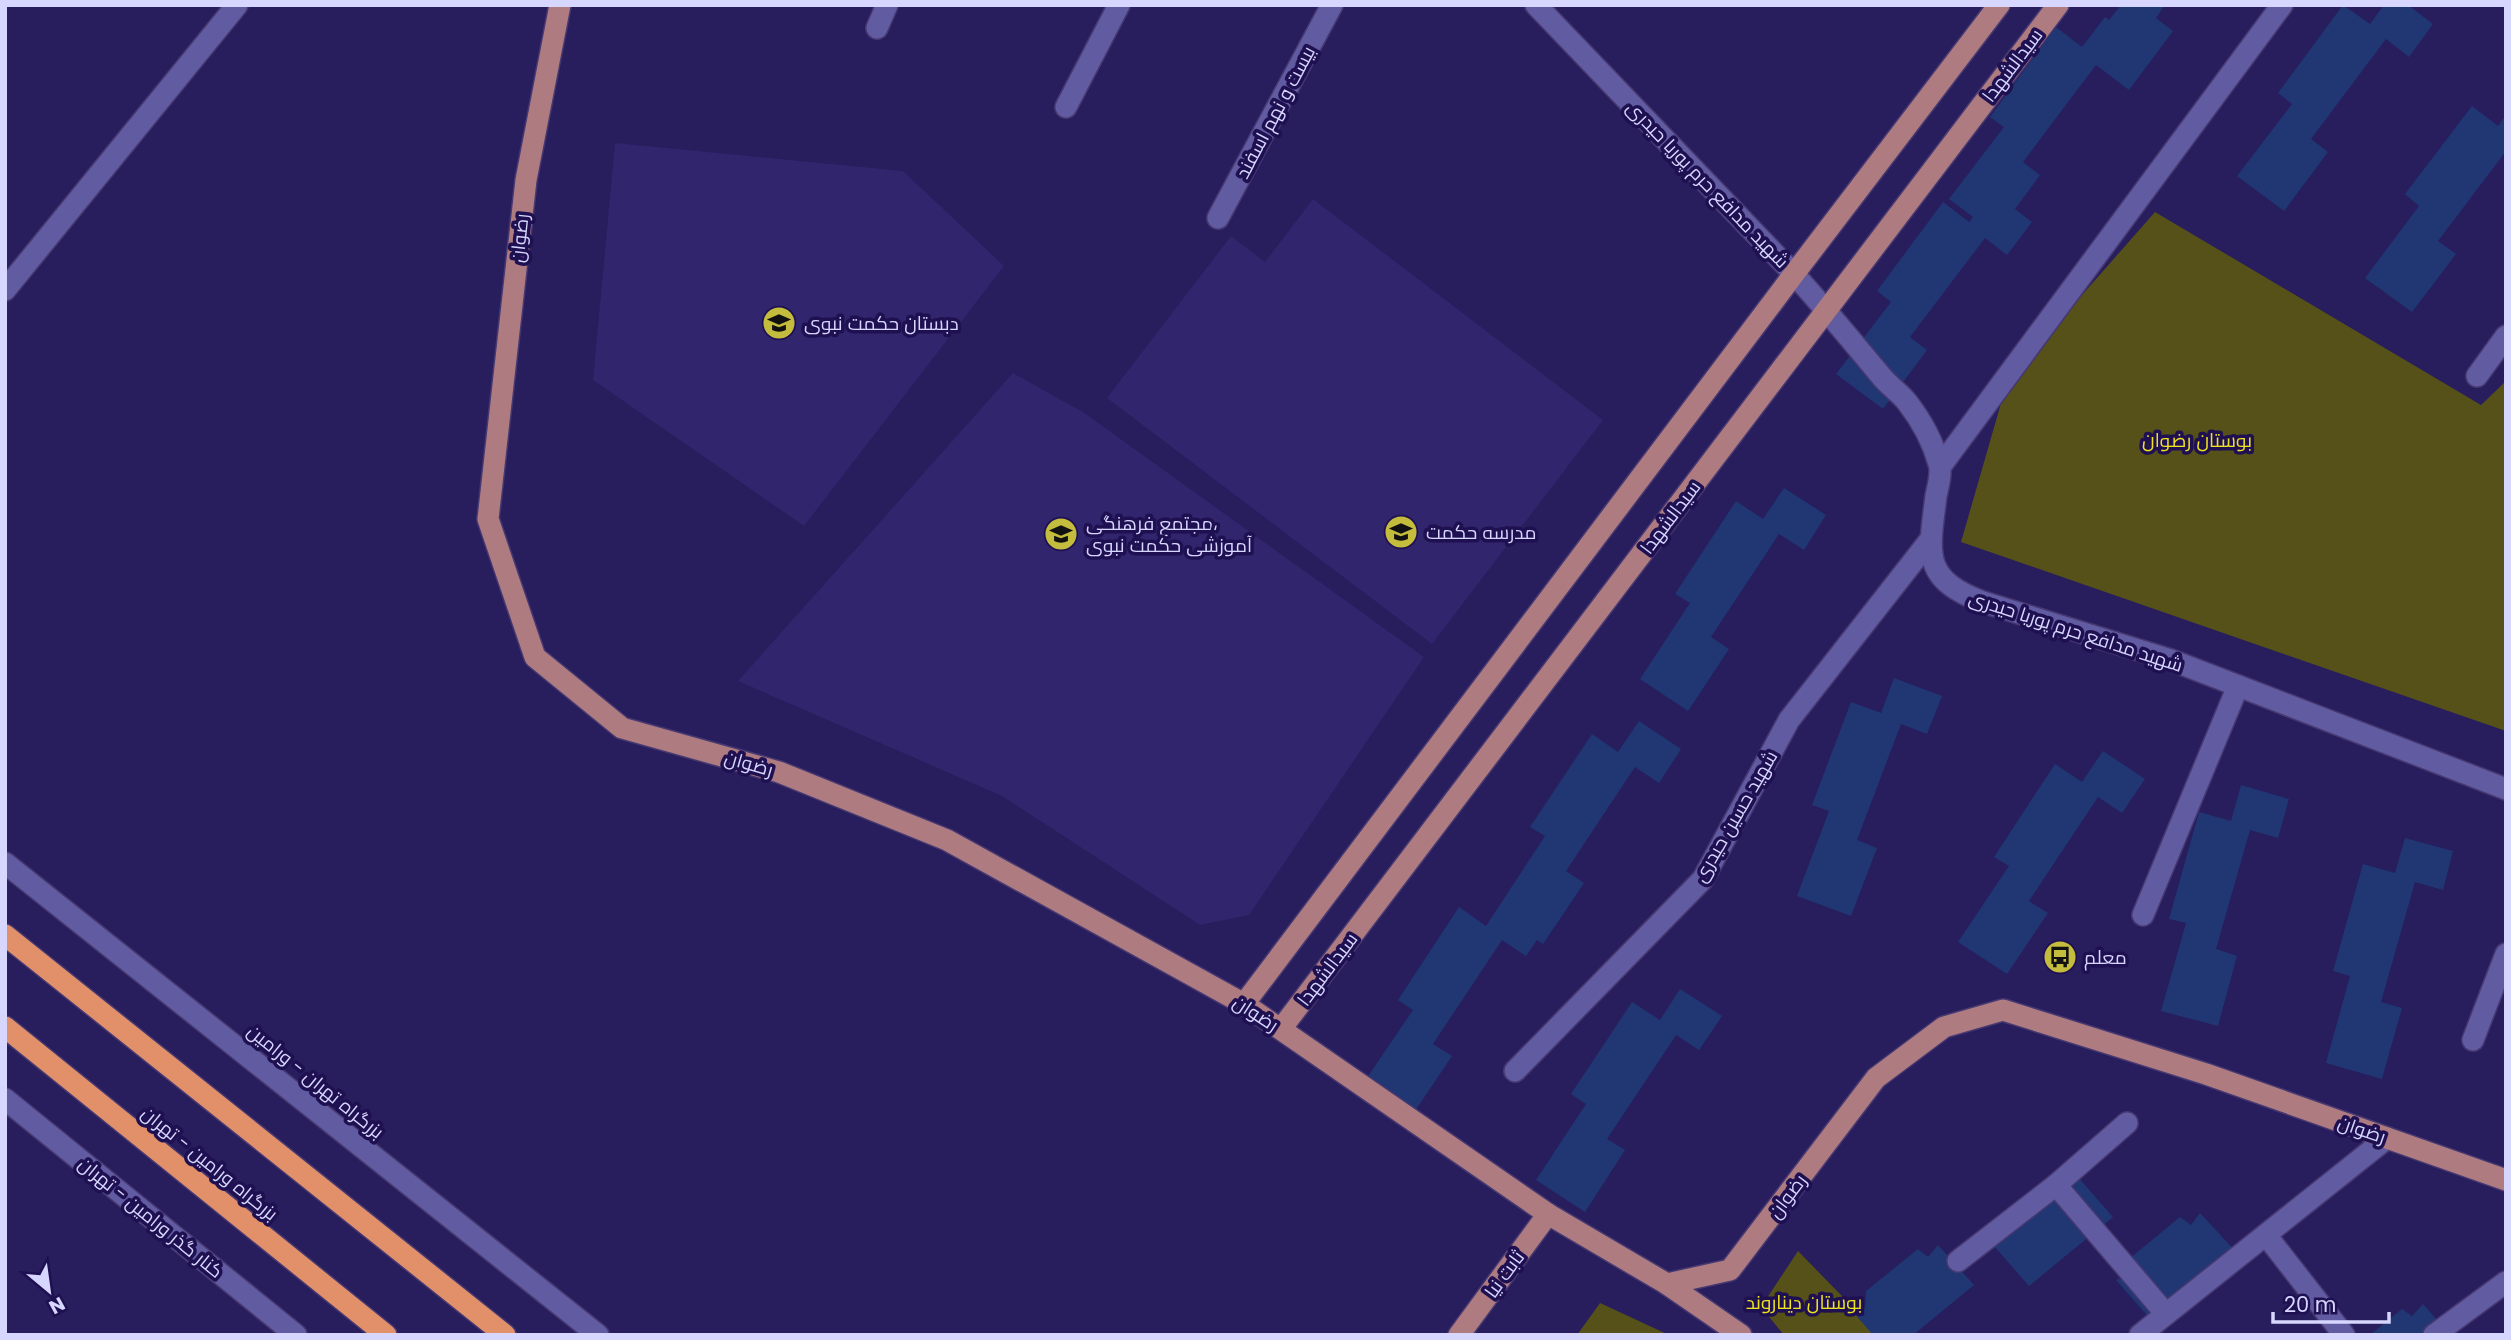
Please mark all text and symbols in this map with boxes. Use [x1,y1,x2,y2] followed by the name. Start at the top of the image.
[1976,23,2049,108] street label: سیدالشهدا
[1229,41,1322,183] street label: بیست و نهم اسفند
[1620,95,1795,274] street label: شهید مدافع حرم پوریا حیدری
[503,212,536,264] street label: رضوان
[760,304,798,342] school or university icon: دبستان حکمت نبوی
[804,310,959,337] place label: دبستان حکمت نبوی
[2142,427,2252,454] park label: بوستان رضوان
[1634,475,1707,560] street label: سیدالشهدا
[1086,510,1252,559] place label: مجتمع‌ فرهنگی، آموزشی حکمت نبوی
[1382,513,1420,551] school or university icon: مدرسه حکمت
[1042,515,1080,553] school or university icon: مجتمع‌ فرهنگی، آموزشی حکمت نبوی
[1426,519,1537,546] place label: مدرسه حکمت
[1965,584,2186,679] street label: شهید مدافع حرم پوریا حیدری
[721,744,776,783] street label: رضوان
[1687,745,1784,887] street label: شهید حسین حیدری
[1291,927,1364,1012] street label: سیدالشهدا
[2041,938,2079,976] bus stop icon: معلم
[2084,944,2127,971] place label: معلم
[1228,989,1284,1038] street label: رضوان
[242,1018,390,1145] street label: بزرگراه تهران - ورامین
[136,1100,284,1227] street label: بزرگراه ورامین - تهران
[2334,1109,2390,1150] street label: رضوان
[72,1150,229,1284] street label: کنار گذر ورامین - تهران
[1762,1168,1813,1224] street label: رضوان
[1478,1245,1531,1304] street label: ثابت نیا
[14,1256,84,1326] north arrow
[2273,1280,2388,1324] scale bar
[1746,1289,1862,1316] park label: بوستان دیناروند
[44,1290,70,1321] text: N
[2284,1290,2337,1319] text: 20 m

